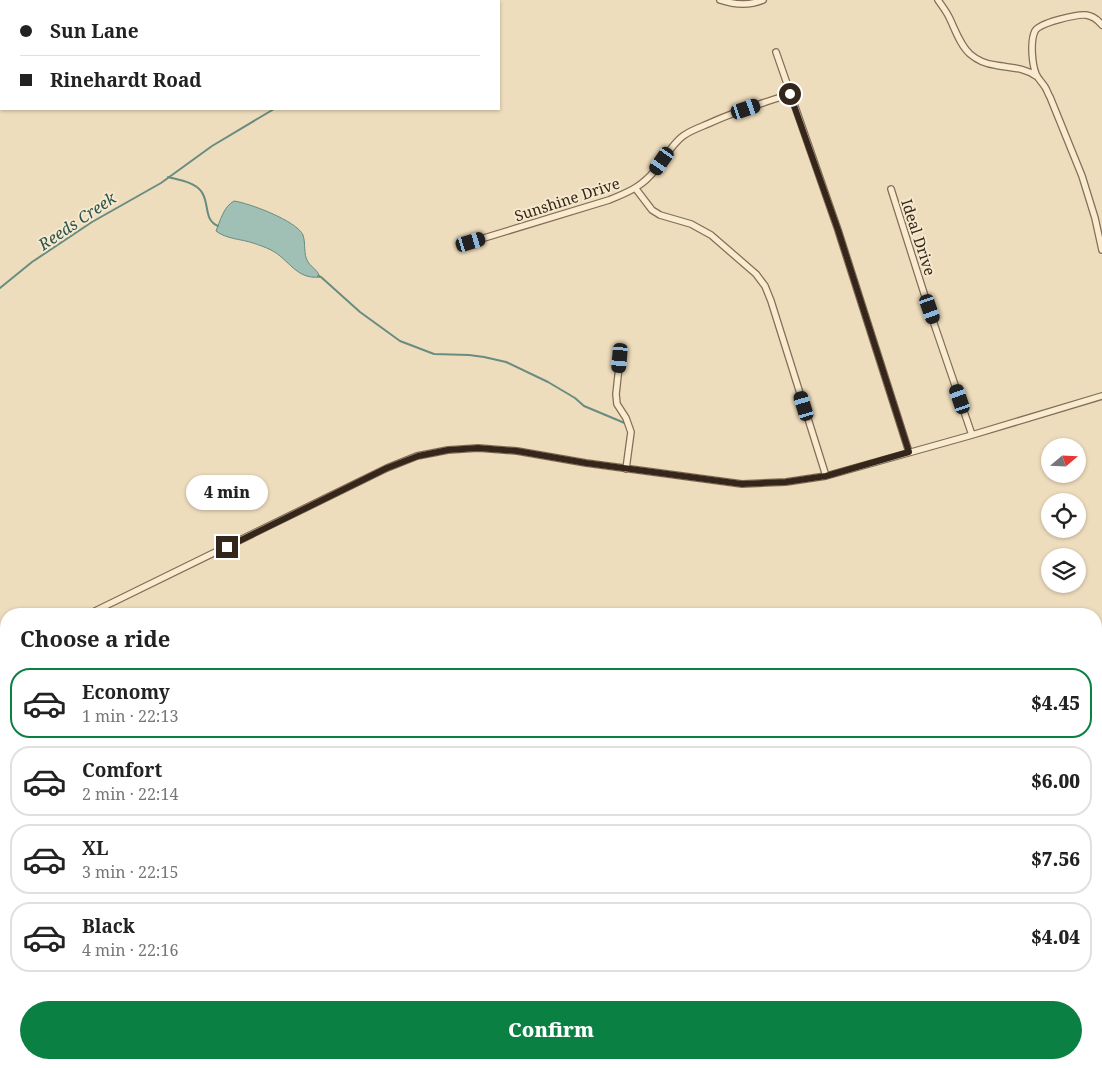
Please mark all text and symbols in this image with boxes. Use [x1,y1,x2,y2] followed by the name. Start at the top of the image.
[50,18,139,44] text: Sun Lane
[50,67,202,93] text: Rinehardt Road
[779,83,801,105] route start
[729,97,762,121] car
[647,144,676,178] car
[512,173,622,225] street label: Sunshine Drive
[33,186,121,256] water label: Reeds Creek
[897,196,941,278] street label: Ideal Drive
[454,230,487,254] car
[918,292,941,326] car
[611,342,628,374] car
[948,382,971,416] car
[792,389,815,423] car
[1041,438,1086,482] north arrow
[1041,438,1086,593] map controls
[186,474,268,510] callout: 4 min
[204,481,250,503] text: 4 min
[1041,493,1086,538] button: locate
[216,536,238,558] route end
[1041,548,1086,593] button: layers
[20,623,170,653] text: Choose a ride
[82,679,170,705] text: Economy
[22,681,67,726] icon: car
[1031,690,1080,716] text: $4.45
[82,705,178,727] text: 1 min · 22:13
[82,757,162,783] text: Comfort
[22,759,67,804] icon: car
[1031,768,1080,794] text: $6.00
[82,783,178,805] text: 2 min · 22:14
[82,835,108,861] text: XL
[22,837,67,882] icon: car
[1031,846,1080,872] text: $7.56
[82,861,178,883] text: 3 min · 22:15
[82,913,135,939] text: Black
[22,915,67,960] icon: car
[1031,924,1080,950] text: $4.04
[82,939,178,961] text: 4 min · 22:16
[20,1001,1082,1059] button: Confirm

